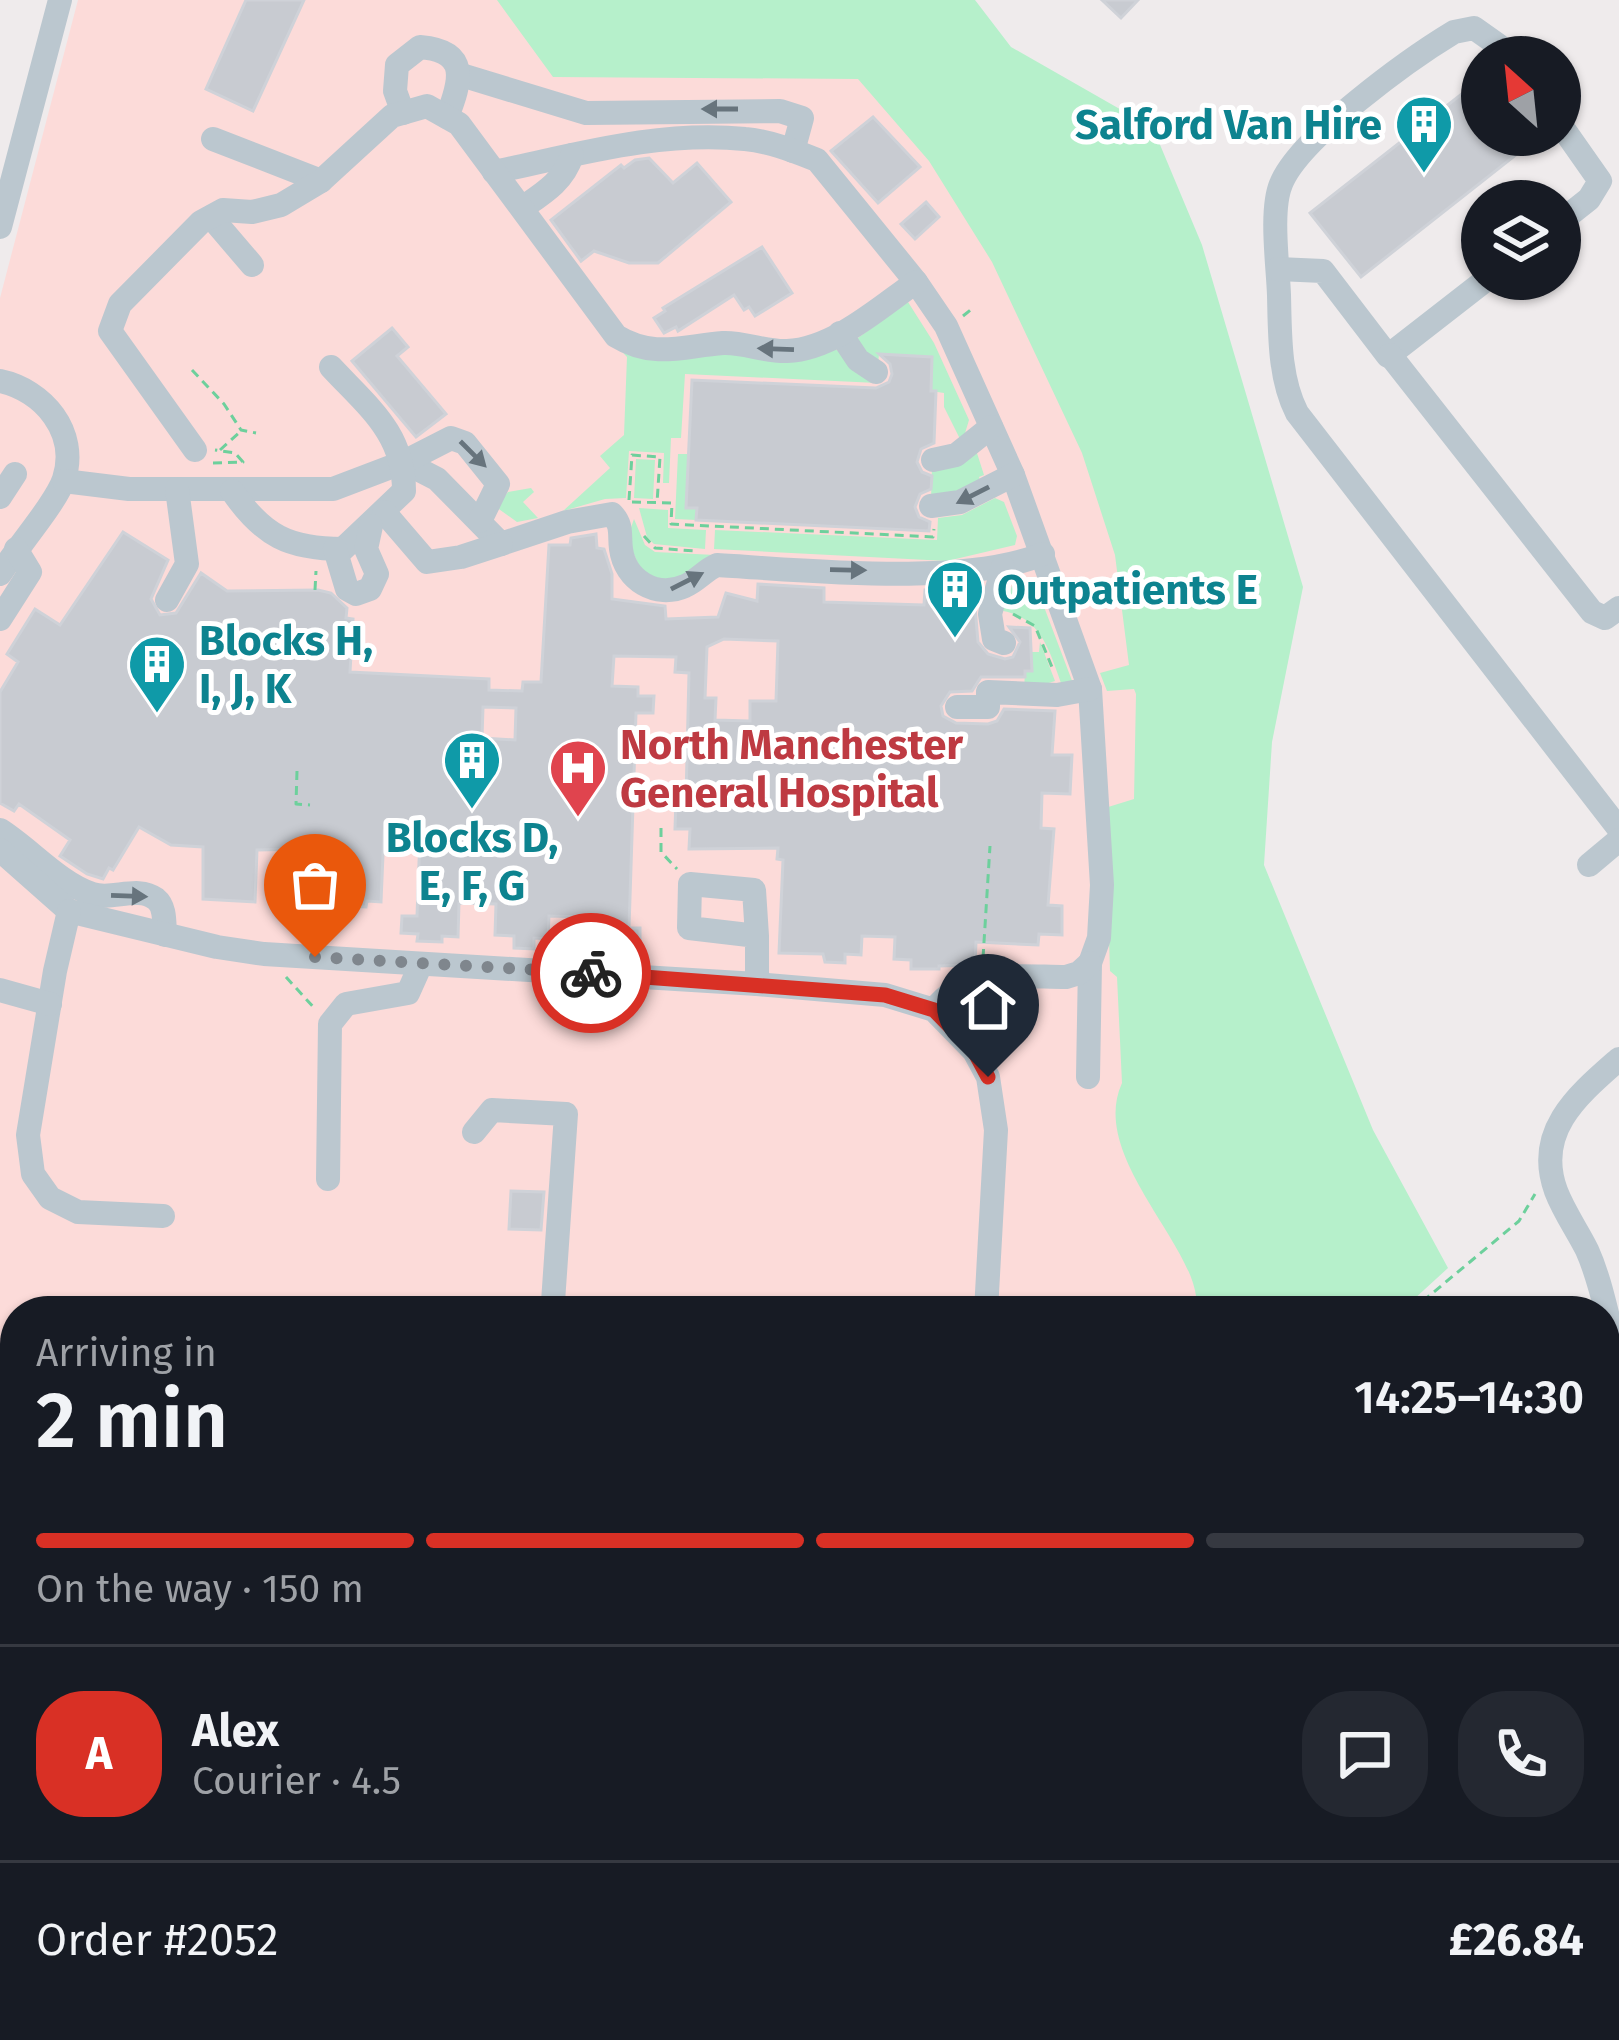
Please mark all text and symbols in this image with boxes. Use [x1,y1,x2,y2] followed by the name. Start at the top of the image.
[1461,36,1581,156] north arrow
[1461,36,1581,300] map controls
[1393,93,1455,175] building icon: Salford Van Hire
[700,100,738,119] one-way arrow
[1075,100,1382,150] place label: Salford Van Hire
[1461,180,1581,300] button: layers
[757,339,795,358] one-way arrow
[458,439,487,467] one-way arrow
[955,484,990,504] one-way arrow
[924,558,986,640] building icon: Outpatients E
[830,561,868,580] one-way arrow
[997,565,1258,615] place label: Outpatients E
[670,571,704,591] one-way arrow
[199,616,373,714] place label: Blocks H, I, J, K
[126,633,188,715] building icon: Blocks H, I, J, K
[620,720,963,818] place label: North Manchester General Hospital
[441,729,503,811] building icon: Blocks D, E, F, G
[547,737,609,819] hospital icon: North Manchester General Hospital
[386,813,558,911] place label: Blocks D, E, F, G
[264,834,366,957] pin
[282,852,348,918] icon: bag
[110,886,148,905] one-way arrow
[531,913,651,1033] courier
[558,940,624,1006] icon: bike
[937,954,1039,1077] pin
[955,972,1021,1038] icon: home
[36,1330,217,1376] text: Arriving in
[1354,1371,1584,1425] text: 14:25–14:30
[36,1374,228,1468] text: 2 min
[36,1566,364,1612] text: On the way · 150 m
[1302,1691,1428,1817] button: chat
[1458,1691,1584,1817] button: phone
[192,1704,279,1758] text: Alex
[86,1727,112,1781] text: A
[192,1758,401,1804] text: Courier · 4.5
[36,1913,279,1967] text: Order #2052
[1449,1913,1584,1967] text: £26.84

